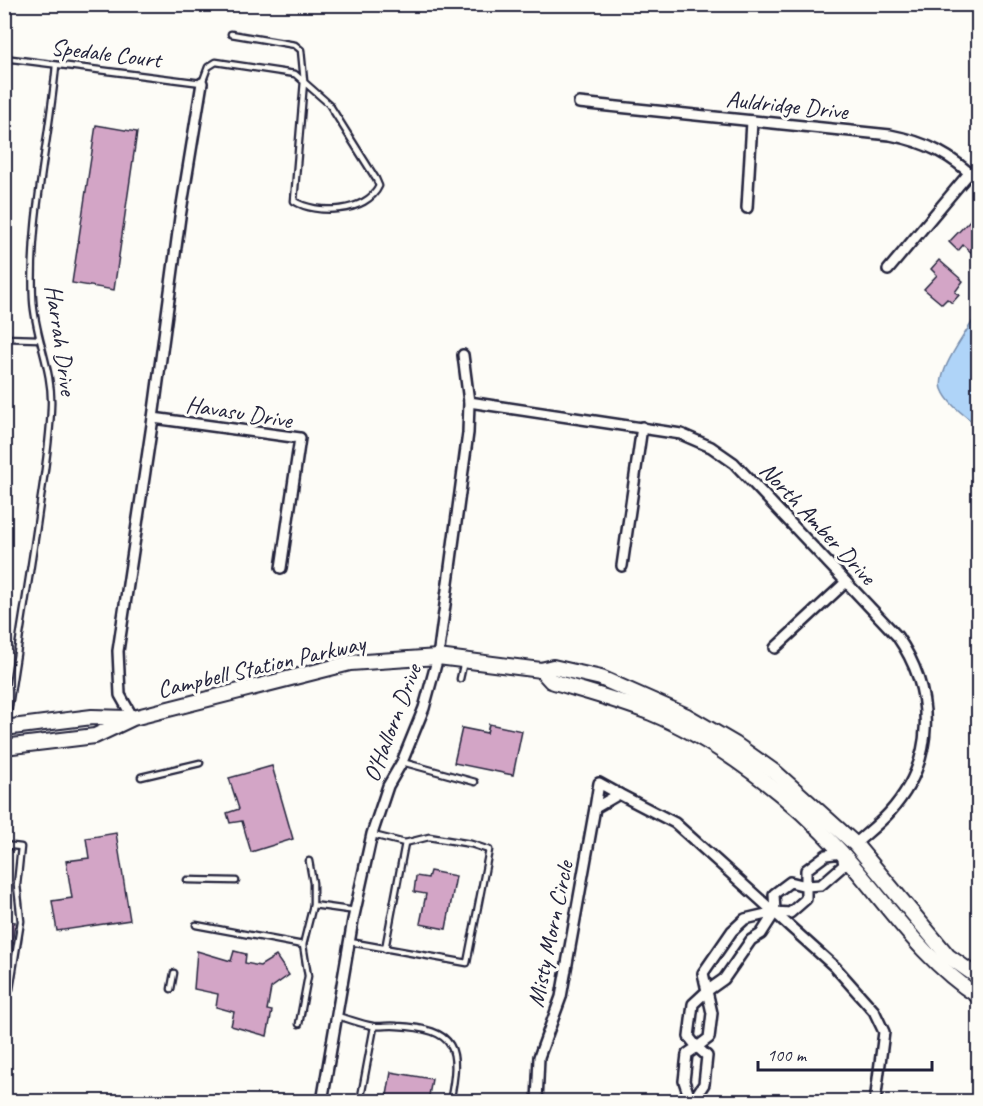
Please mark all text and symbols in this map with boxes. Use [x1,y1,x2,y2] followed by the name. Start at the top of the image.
[49,31,165,75] street label: Spedale Court
[725,84,851,127] street label: Auldridge Drive
[38,283,84,399] street label: Harrah Drive
[184,389,296,436] street label: Havasu Drive
[753,455,884,592] street label: North Amber Drive
[154,627,369,704] street label: Campbell Station Parkway
[356,658,429,786] street label: O'Hallorn Drive
[520,856,581,1010] street label: Misty Morn Circle
[758,1034,932,1072] scale bar
[767,1044,808,1066] text: 100 m

